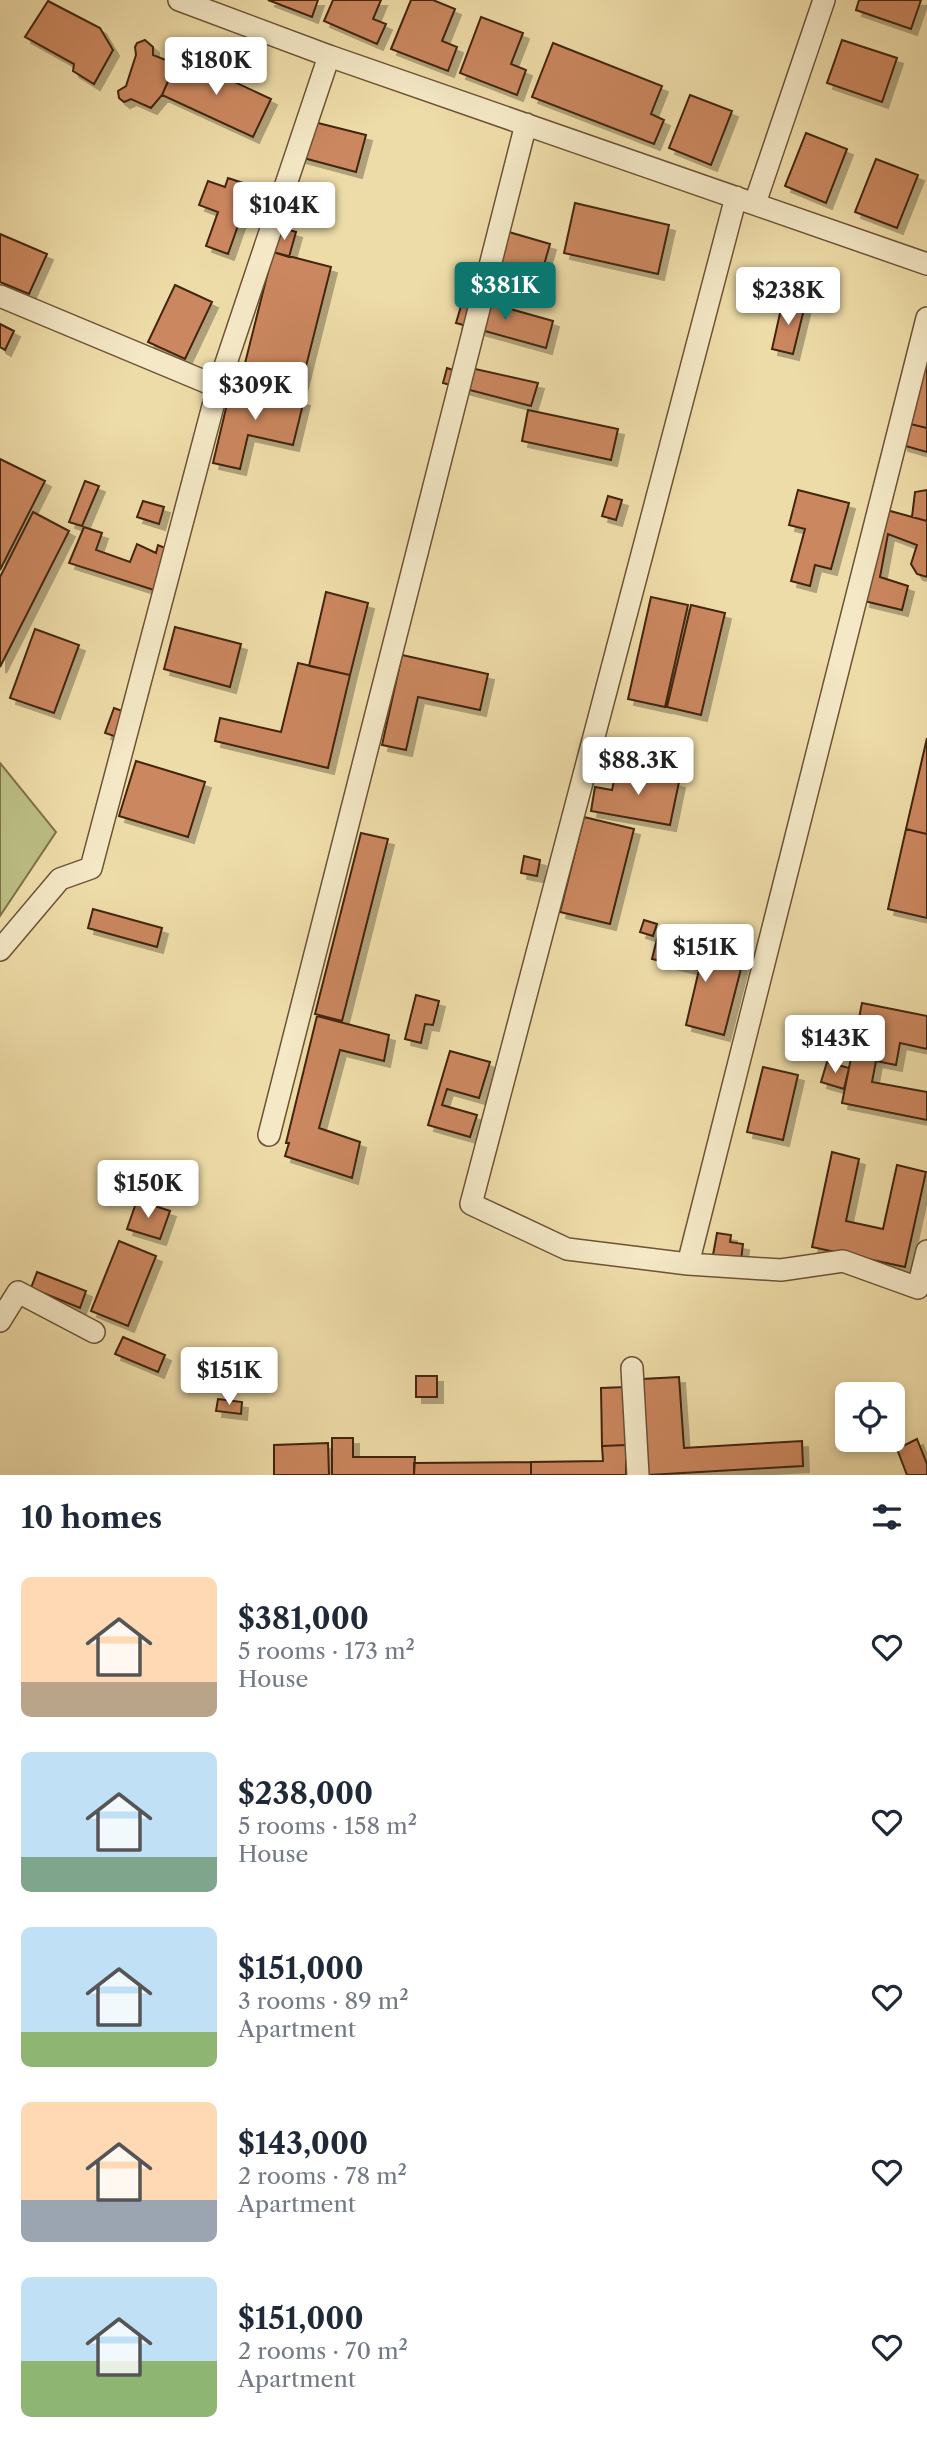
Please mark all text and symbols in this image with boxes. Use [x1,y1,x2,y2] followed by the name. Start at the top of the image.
[167,38,265,97] pin: $180K
[181,46,251,74] text: $180K
[235,182,333,242] pin: $104K
[249,191,319,219] text: $104K
[456,262,554,322] pin: $381K
[739,268,837,327] pin: $238K
[471,271,539,299] text: $381K
[752,276,824,304] text: $238K
[206,362,304,422] pin: $309K
[219,371,291,399] text: $309K
[581,738,695,797] pin: $88.3K
[599,746,677,774] text: $88.3K
[656,925,754,984] pin: $151K
[673,933,737,961] text: $151K
[786,1016,884,1075] pin: $143K
[801,1024,869,1052] text: $143K
[99,1160,197,1220] pin: $150K
[114,1169,182,1197] text: $150K
[180,1348,278,1407] pin: $151K
[197,1356,261,1384] text: $151K
[835,1382,905,1452] map controls
[835,1382,905,1452] button: locate
[868,1498,906,1536] icon: filters
[21,1499,162,1536] text: 10 homes
[238,1600,369,1637] text: $381,000
[77,1605,161,1689] icon: home
[868,1628,906,1666] icon: heart
[238,1637,415,1665] text: 5 rooms · 173 m²
[238,1665,308,1693] text: House
[238,1775,373,1812] text: $238,000
[77,1780,161,1864] icon: home
[868,1803,906,1841] icon: heart
[238,1812,417,1840] text: 5 rooms · 158 m²
[238,1840,308,1868] text: House
[238,1950,364,1987] text: $151,000
[77,1955,161,2039] icon: home
[868,1978,906,2016] icon: heart
[238,1987,409,2015] text: 3 rooms · 89 m²
[238,2015,356,2043] text: Apartment
[238,2125,368,2162] text: $143,000
[77,2130,161,2214] icon: home
[868,2153,906,2191] icon: heart
[238,2162,407,2190] text: 2 rooms · 78 m²
[238,2190,356,2218] text: Apartment
[238,2300,364,2337] text: $151,000
[77,2305,161,2389] icon: home
[868,2328,906,2366] icon: heart
[238,2337,408,2365] text: 2 rooms · 70 m²
[238,2365,356,2393] text: Apartment

